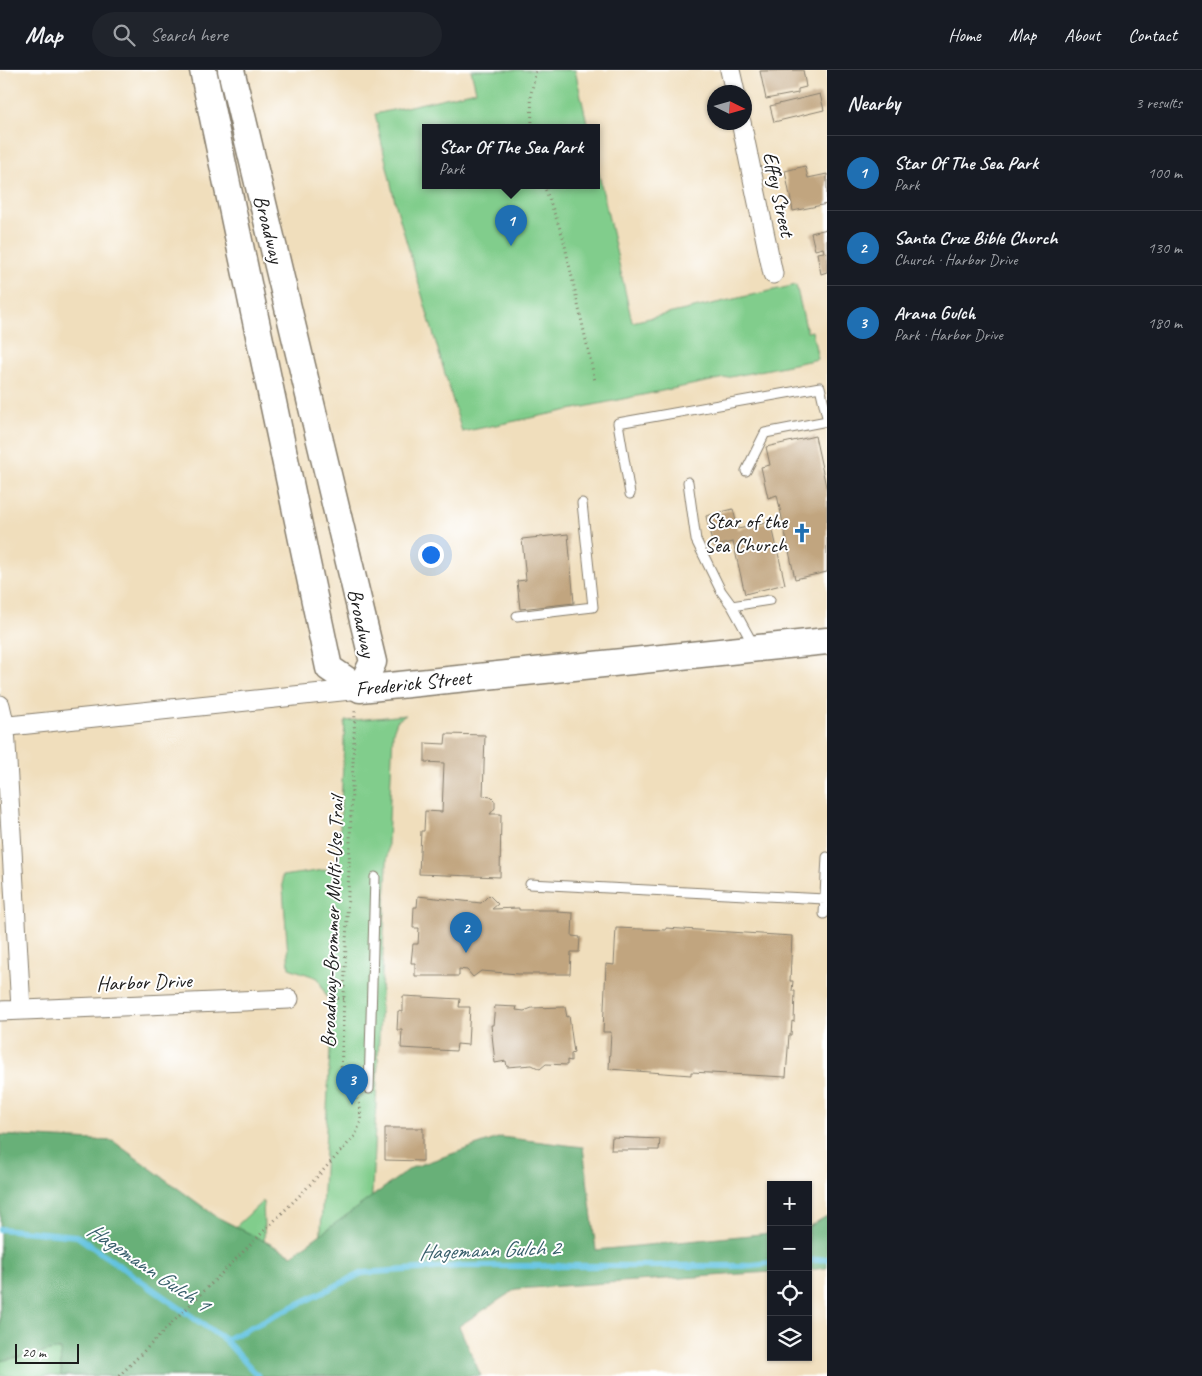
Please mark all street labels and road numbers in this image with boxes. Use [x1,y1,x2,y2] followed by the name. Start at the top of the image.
[757,149,801,241] street label: Effey Street
[248,192,290,267] street label: Broadway
[342,586,382,661] street label: Broadway
[354,664,474,702] street label: Frederick Street
[315,792,350,1048] street label: Broadway-Brommer Multi-Use Trail
[96,967,194,997] street label: Harbor Drive

